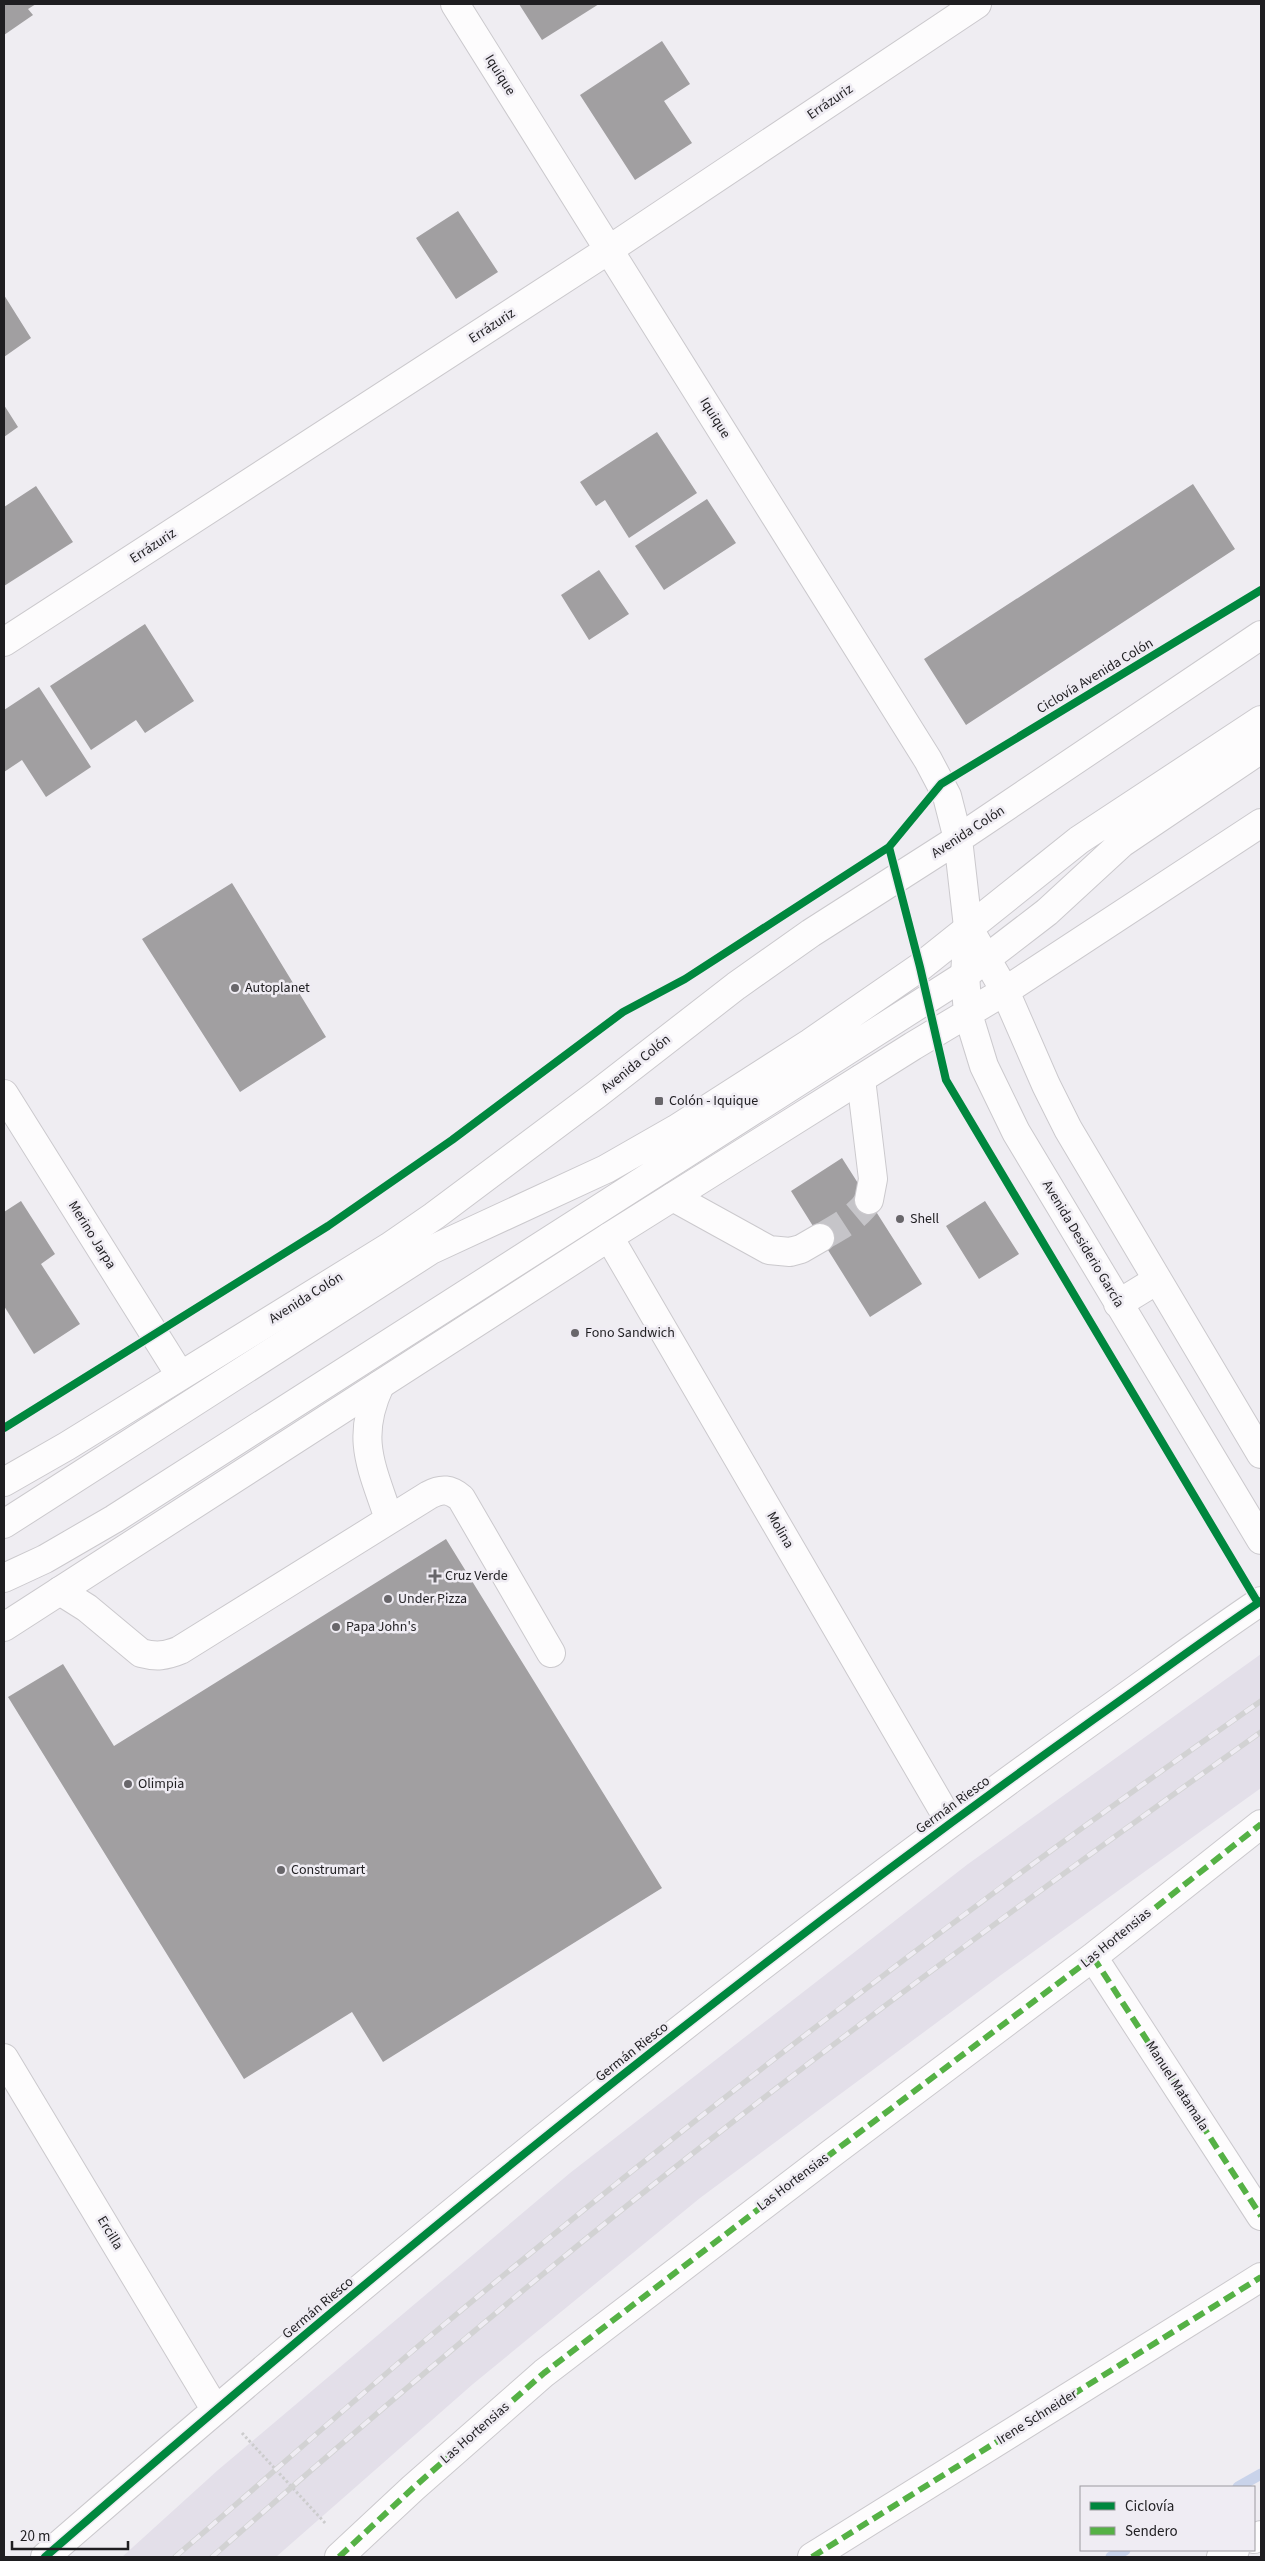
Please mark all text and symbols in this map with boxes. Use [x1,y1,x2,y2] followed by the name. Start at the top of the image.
[480,51,520,99] street label: Iquique
[803,79,857,125] street label: Errázuriz
[465,304,519,348] street label: Errázuriz
[695,394,735,442] street label: Iquique
[126,524,180,568] street label: Errázuriz
[1033,633,1157,719] street label: Ciclovía Avenida Colón
[927,801,1009,863] street label: Avenida Colón
[245,978,310,998] place label: Autoplanet
[229,982,241,994] marker: Autoplanet
[597,1030,675,1098] street label: Avenida Colón
[669,1091,758,1111] place label: Colón - Iquique
[653,1095,665,1107] marker: Colón - Iquique
[1037,1177,1129,1311] street label: Avenida Desiderio García
[63,1197,121,1273] street label: Merino Jarpa
[910,1209,940,1229] place label: Shell
[894,1213,906,1225] marker: Shell
[265,1267,347,1329] street label: Avenida Colón
[585,1323,675,1343] place label: Fono Sandwich
[569,1327,581,1339] marker: Fono Sandwich
[761,1508,799,1552] street label: Molina
[445,1566,508,1586] place label: Cruz Verde
[429,1570,441,1582] marker: Cruz Verde
[398,1589,467,1609] place label: Under Pizza
[382,1593,394,1605] marker: Under Pizza
[346,1617,417,1637] place label: Papa John's
[330,1621,342,1633] marker: Papa John's
[912,1771,994,1839] street label: Germán Riesco
[138,1774,184,1794] place label: Olimpia
[122,1778,134,1790] marker: Olimpia
[291,1860,366,1880] place label: Construmart
[275,1864,287,1876] marker: Construmart
[1076,1903,1156,1973] street label: Las Hortensias
[591,2017,673,2087] street label: Germán Riesco
[1140,2037,1214,2135] street label: Manuel Matamala
[753,2148,833,2216] street label: Las Hortensias
[92,2212,128,2254] street label: Ercilla
[278,2272,358,2344] street label: Germán Riesco
[993,2384,1081,2450] street label: Irene Schneider
[436,2397,514,2469] street label: Las Hortensias
[1080,2486,1255,2551] legend
[1125,2496,1174,2517] text: Ciclovía
[12,2518,129,2550] scale bar
[1125,2521,1178,2542] text: Sendero
[20,2526,50,2547] text: 20 m

